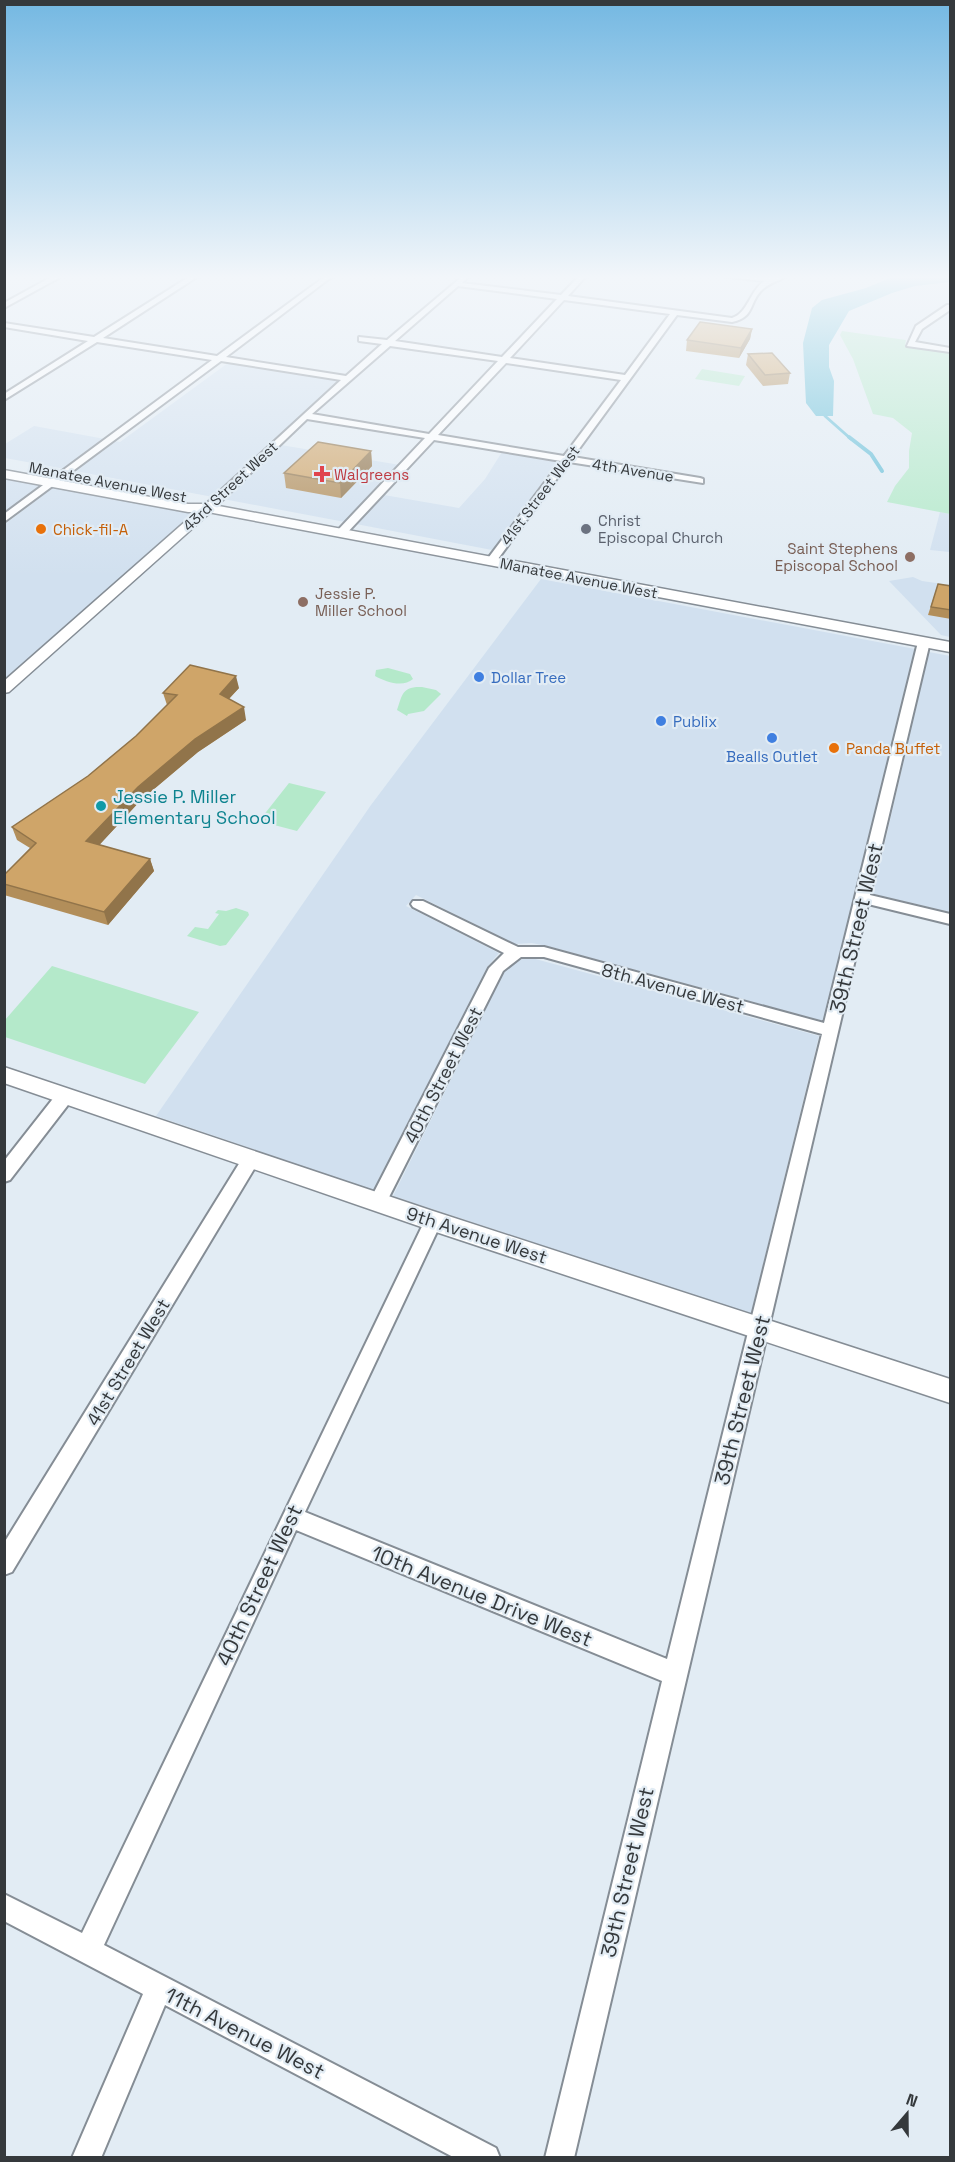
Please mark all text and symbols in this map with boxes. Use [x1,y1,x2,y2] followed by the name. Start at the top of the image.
[178,437,282,535] street label: 43rd Street West
[496,441,584,549] street label: 41st Street West
[591,454,675,486] street label: 4th Avenue
[28,457,189,507] street label: Manatee Avenue West
[334,465,409,484] place label: Walgreens
[315,467,329,481] marker: Walgreens
[598,511,723,547] place label: Christ Episcopal Church
[53,520,129,539] place label: Chick-fil-A
[34,522,48,536] marker: Chick-fil-A
[579,522,593,536] marker: Christ Episcopal Church
[775,539,898,575] place label: Saint Stephens Episcopal School
[903,550,917,564] marker: Saint Stephens Episcopal School
[499,553,660,603] street label: Manatee Avenue West
[315,584,407,620] place label: Jessie P. Miller School
[296,595,310,609] marker: Jessie P. Miller School
[491,668,566,687] place label: Dollar Tree
[472,670,486,684] marker: Dollar Tree
[673,712,717,731] place label: Publix
[654,714,668,728] marker: Publix
[765,731,779,745] marker: Bealls Outlet
[846,739,941,758] place label: Panda Buffet
[827,741,841,755] marker: Panda Buffet
[726,747,818,766] place label: Bealls Outlet
[113,785,276,829] place label: Jessie P. Miller Elementary School
[94,799,108,813] marker: Jessie P. Miller Elementary School
[823,840,889,1016] street label: 39th Street West
[599,958,747,1018] street label: 8th Avenue West
[399,1003,487,1147] street label: 40th Street West
[404,1201,550,1269] street label: 9th Avenue West
[81,1294,175,1430] street label: 41st Street West
[708,1312,776,1488] street label: 39th Street West
[210,1500,308,1670] street label: 40th Street West
[368,1539,596,1653] street label: 10th Avenue Drive West
[594,1784,660,1960] street label: 39th Street West
[161,1981,329,2085] street label: 11th Avenue West
[877,2084,937,2144] north arrow
[903,2089,921,2112] text: N

